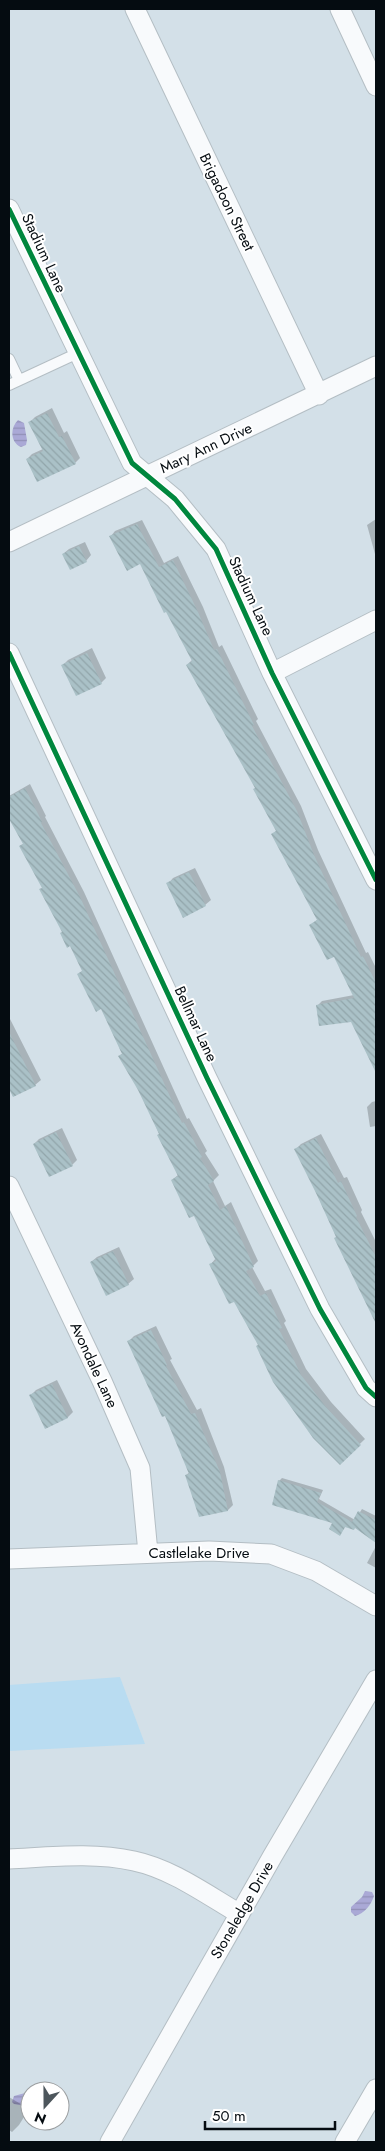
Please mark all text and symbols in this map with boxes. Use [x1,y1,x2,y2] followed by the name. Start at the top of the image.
[194,149,260,255] street label: Brigadoon Street
[16,210,72,296] street label: Stadium Lane
[156,417,256,479] street label: Mary Ann Drive
[223,553,279,639] street label: Stadium Lane
[169,983,223,1066] street label: Bellmar Lane
[64,1318,124,1412] street label: Avondale Lane
[149,1542,250,1564] street label: Castlelake Drive
[205,1857,279,1963] street label: Stoneledge Drive
[20,2081,70,2131] north arrow
[205,2098,335,2130] scale bar
[212,2105,246,2127] text: 50 m
[32,2107,49,2129] text: N

